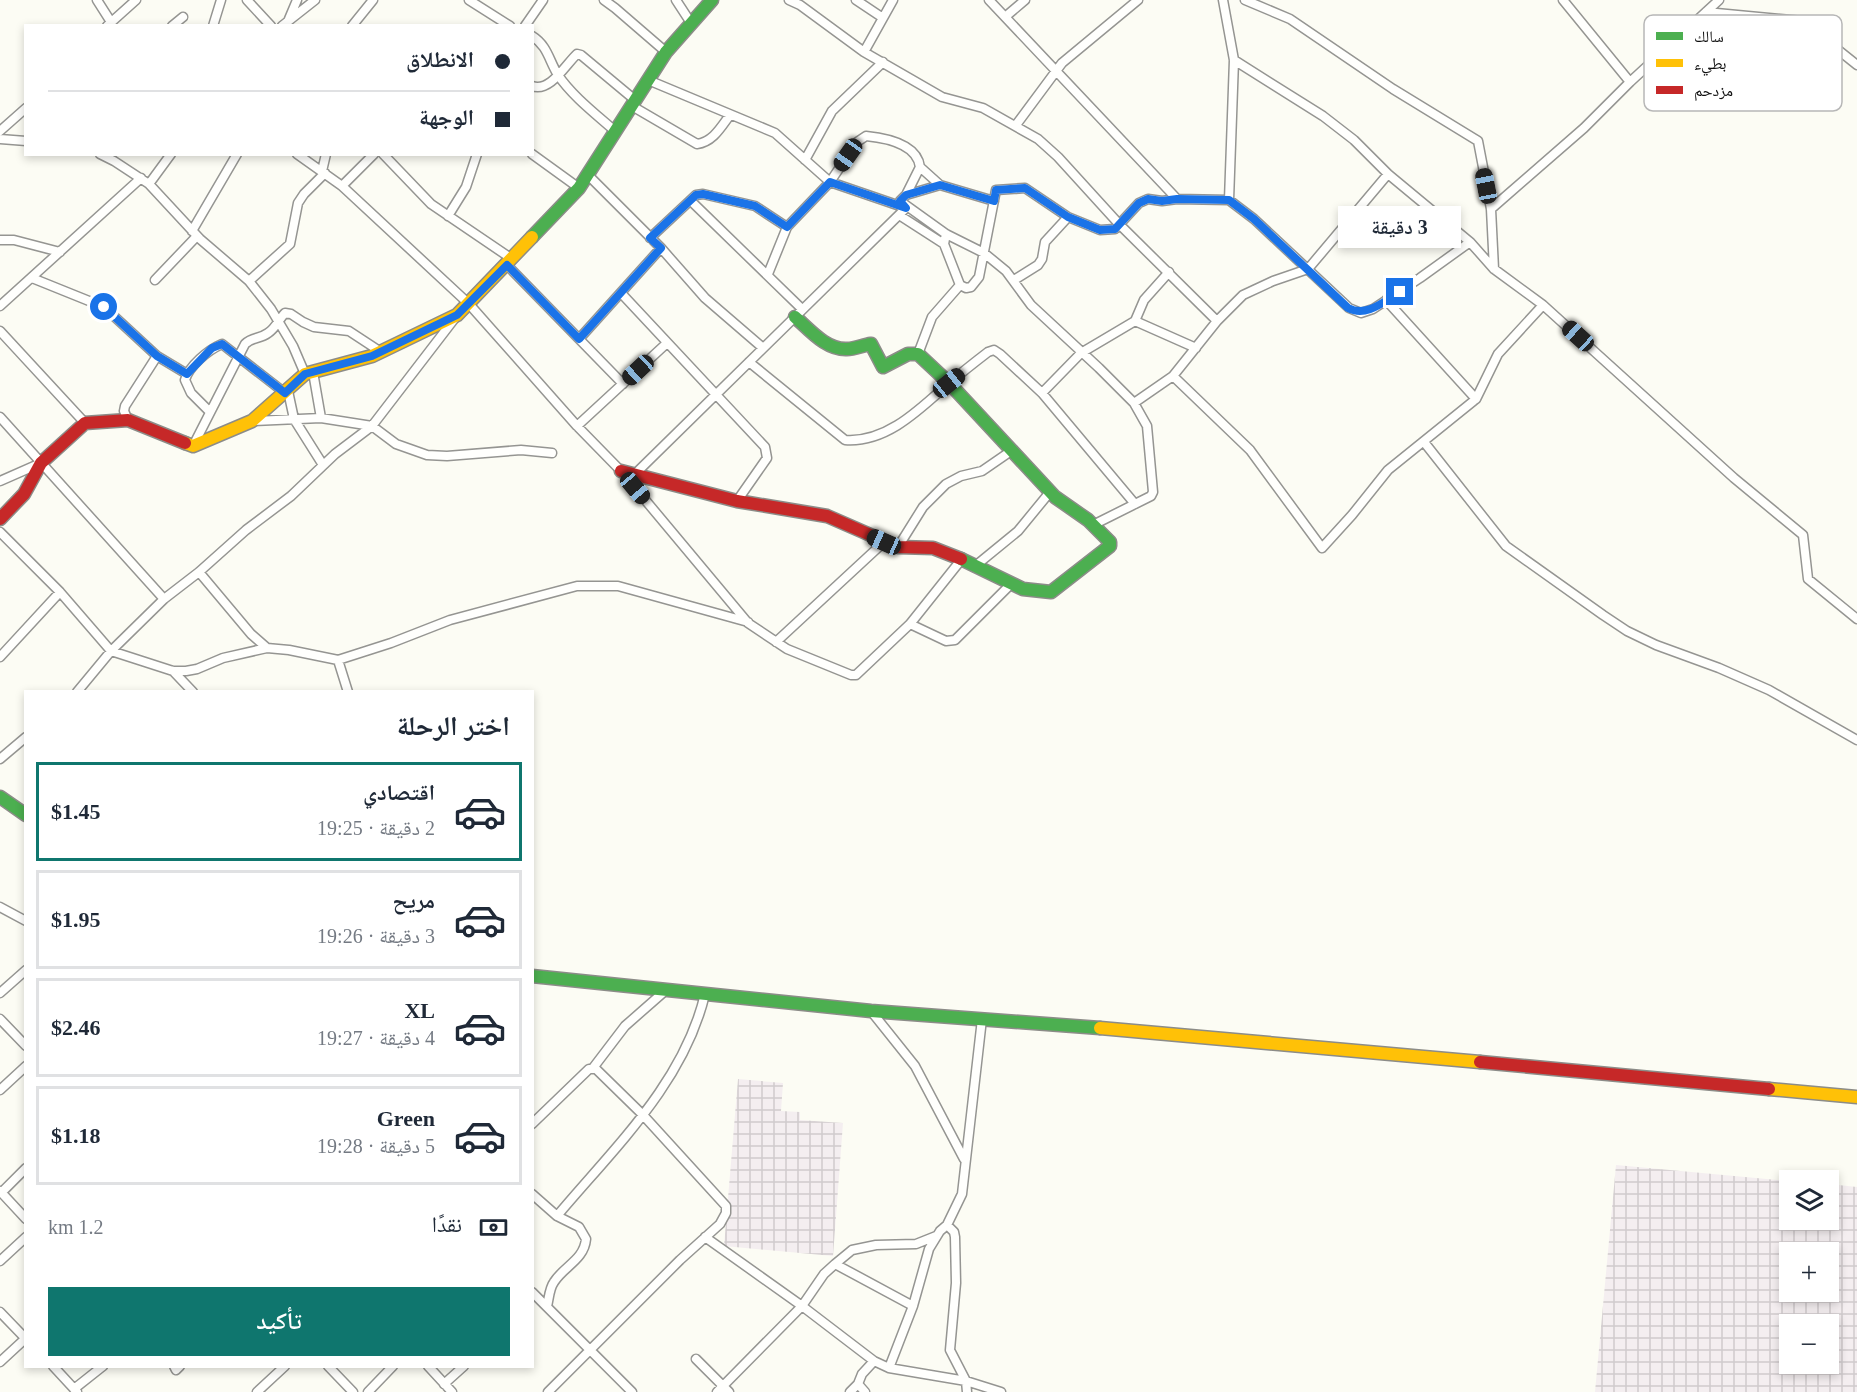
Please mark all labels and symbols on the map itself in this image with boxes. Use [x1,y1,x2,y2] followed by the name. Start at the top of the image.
[1644,15,1842,111] legend
[1694,28,1724,45] text: سالك
[1694,55,1726,76] text: بطيء
[1694,82,1733,101] text: مزدحم
[830,135,866,175] car
[1474,167,1498,205] car
[1338,205,1462,247] callout: 3 دقيقة
[1386,278,1413,305] route end
[90,293,117,320] route start
[1559,317,1597,355] car
[619,351,657,389] car
[929,365,969,401] car
[617,468,653,508] car
[864,526,904,558] car

